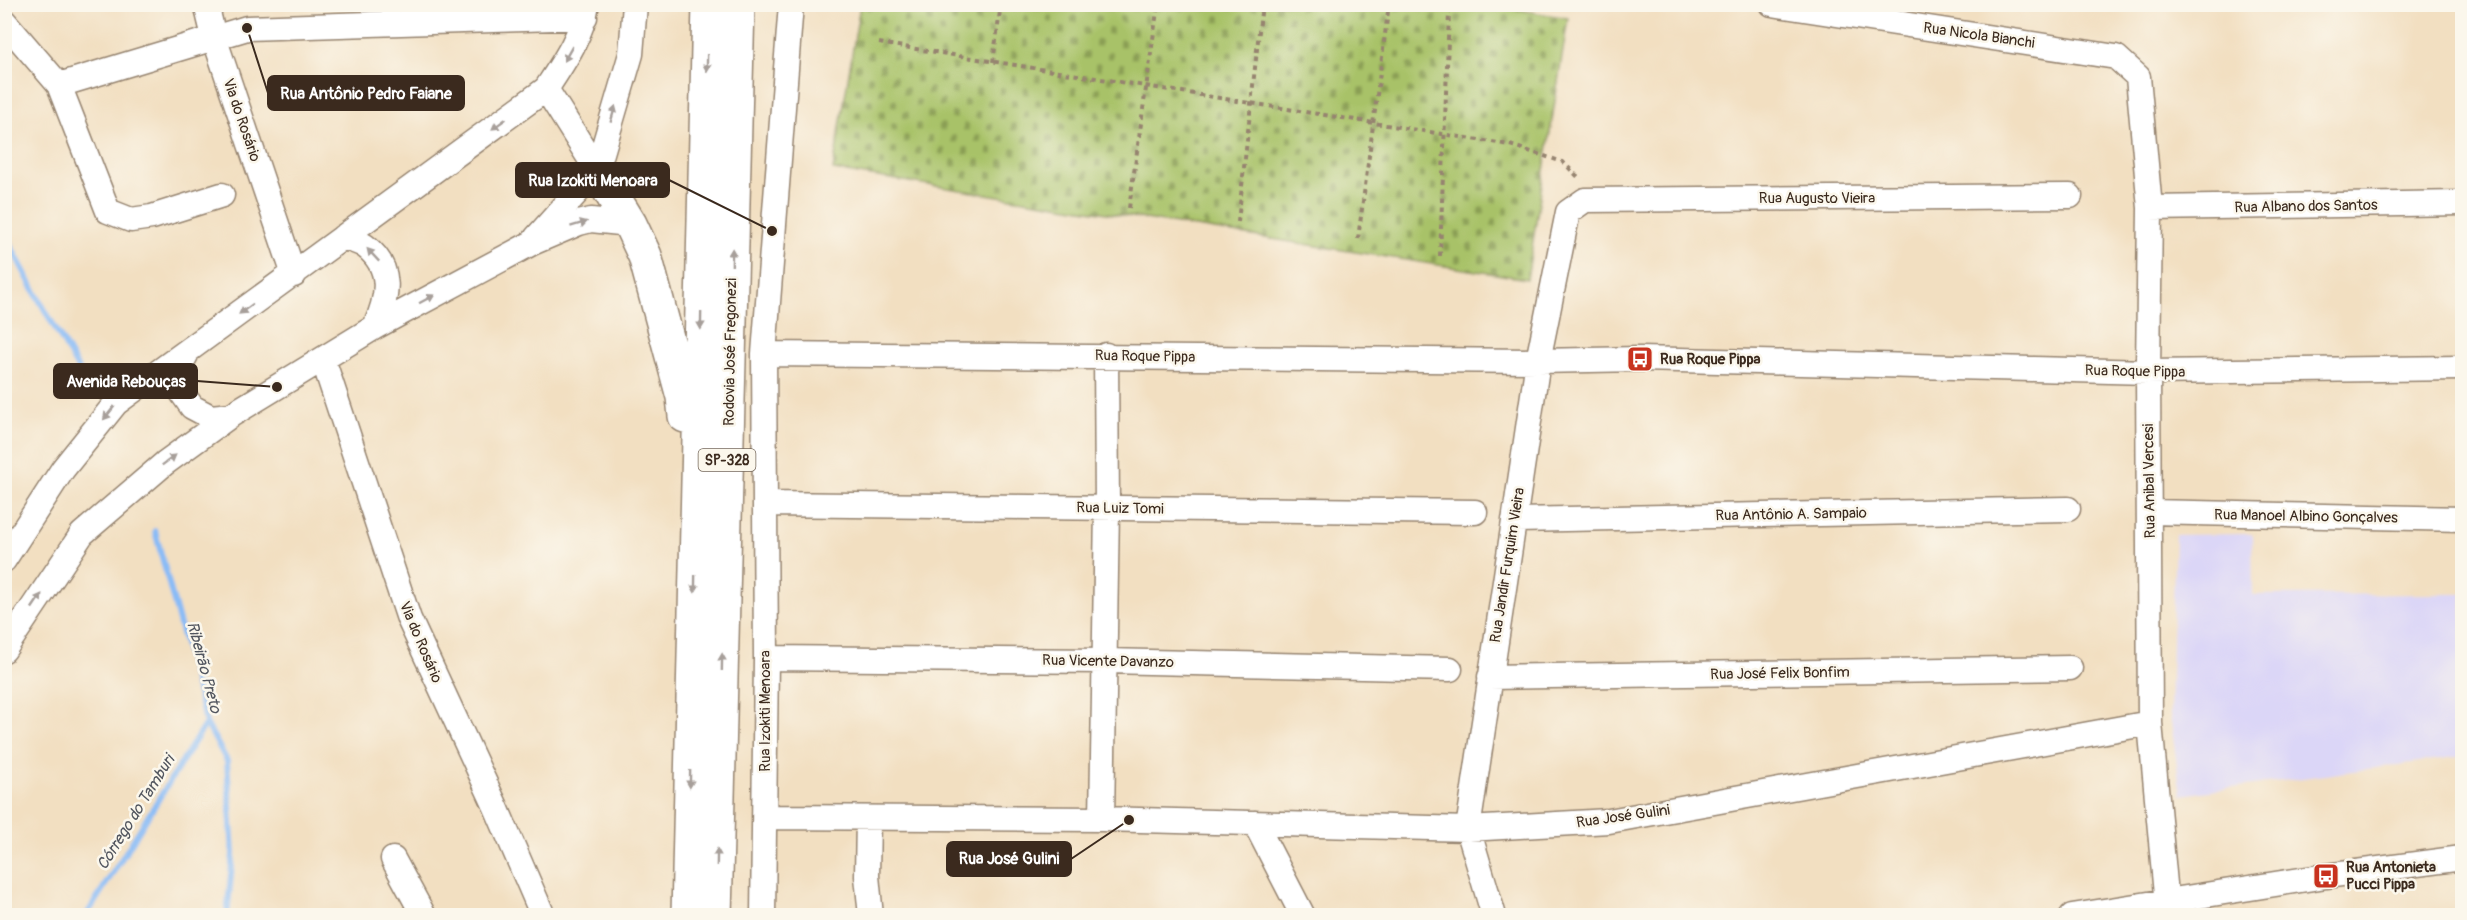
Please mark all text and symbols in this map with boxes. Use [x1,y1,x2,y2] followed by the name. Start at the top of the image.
[1922,18,2036,53] street label: Rua Nicola Bianchi
[563,46,573,63] one-way arrow
[702,53,712,72] one-way arrow
[218,76,265,164] street label: Via do Rosário
[268,76,464,110] callout: Rua Antônio Pedro Faiane
[280,84,453,104] text: Rua Antônio Pedro Faiane
[609,105,618,123] one-way arrow
[491,118,507,130] one-way arrow
[516,163,669,197] callout: Rua Izokiti Menoara
[528,171,658,191] text: Rua Izokiti Menoara
[1759,189,1875,208] street label: Rua Augusto Vieira
[2234,196,2378,217] street label: Rua Albano dos Santos
[570,219,588,228] one-way arrow
[367,248,380,263] one-way arrow
[728,248,737,267] one-way arrow
[720,278,741,426] street label: Rodovia José Fregonezi
[419,294,436,304] one-way arrow
[238,303,254,314] one-way arrow
[696,311,706,330] one-way arrow
[1625,344,1655,374] bus stop icon: Rua Roque Pippa
[1095,346,1195,367] street label: Rua Roque Pippa
[1660,350,1761,369] place label: Rua Roque Pippa
[2085,361,2185,382] street label: Rua Roque Pippa
[54,364,197,398] callout: Avenida Rebouças
[66,372,187,392] text: Avenida Rebouças
[103,405,115,420] one-way arrow
[2139,423,2160,538] street label: Rua Anibal Vercesi
[698,449,756,471] road number: SP-328
[162,455,177,467] one-way arrow
[1486,486,1529,644] street label: Rua Jandir Furquim Vieira
[1076,498,1164,519] street label: Rua Luiz Tomi
[1715,504,1867,525] street label: Rua Antônio A. Sampaio
[2214,505,2398,528] street label: Rua Manoel Albino Gonçalves
[691,575,700,594] one-way arrow
[31,593,42,609] one-way arrow
[395,599,446,686] street label: Via do Rosário
[182,619,226,716] water label: Ribeirão Preto
[756,650,775,772] street label: Rua Izokiti Menoara
[1042,651,1174,672] street label: Rua Vicente Davanzo
[717,653,727,672] one-way arrow
[1710,663,1850,684] street label: Rua José Felix Bonfim
[93,750,180,874] water label: Córrego do Tamburi
[686,769,695,788] one-way arrow
[1575,800,1671,832] street label: Rua José Gulini
[947,842,1071,876] callout: Rua José Gulini
[712,848,721,867] one-way arrow
[959,849,1059,869] text: Rua José Gulini
[2346,858,2436,894] place label: Rua Antonieta Pucci Pippa
[2311,861,2341,891] bus stop icon: Rua Antonieta Pucci Pippa

